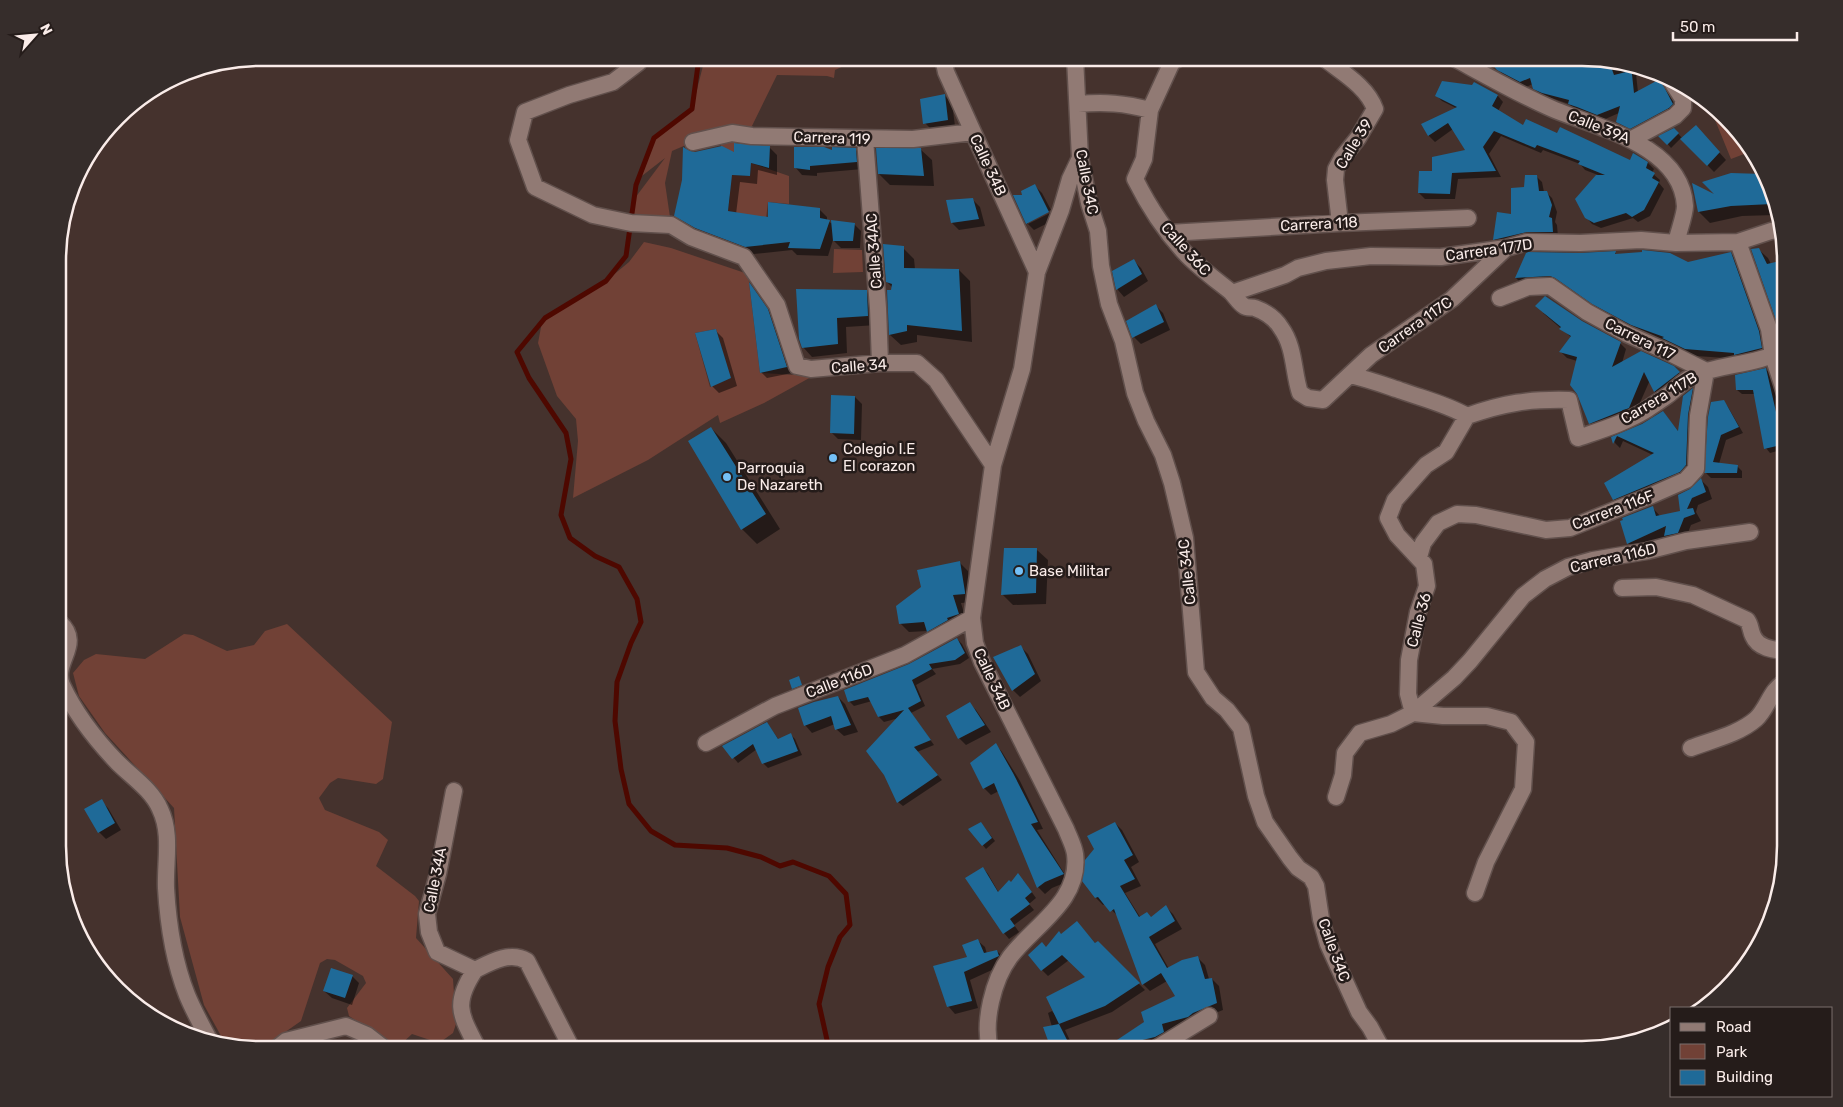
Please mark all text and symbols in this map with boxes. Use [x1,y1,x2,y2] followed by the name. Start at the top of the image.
[10,10,60,60] north arrow
[1673,10,1797,42] scale bar
[1680,18,1715,36] text: 50 m
[36,21,56,38] text: N
[1565,106,1633,148] street label: Calle 39A
[1332,115,1376,172] street label: Calle 39
[793,128,871,148] street label: Carrera 119
[966,131,1010,199] street label: Calle 34B
[1072,148,1102,216] street label: Calle 34C
[862,213,886,289] street label: Calle 34AC
[1280,213,1358,235] street label: Carrera 118
[1157,219,1215,279] street label: Calle 36C
[1444,235,1534,265] street label: Carrera 177D
[1375,293,1455,357] street label: Carrera 117C
[1602,314,1678,364] street label: Carrera 117
[830,355,888,377] street label: Calle 34
[1617,368,1701,428] street label: Carrera 117B
[843,440,915,475] place label: Colegio I.E El corazon
[827,452,839,464] marker: Colegio I.E El corazon
[737,459,823,494] place label: Parroquia De Nazareth
[721,471,733,483] marker: Parroquia De Nazareth
[1570,486,1657,534] street label: Carrera 116F
[1175,538,1199,606] street label: Calle 34C
[1568,539,1658,577] street label: Carrera 116D
[1029,562,1110,580] place label: Base Militar
[1013,565,1025,577] marker: Base Militar
[1403,591,1435,649] street label: Calle 36
[970,645,1014,713] street label: Calle 34B
[803,660,875,702] street label: Calle 116D
[420,846,450,914] street label: Calle 34A
[1314,916,1354,984] street label: Calle 34C
[1670,1007,1833,1097] legend
[1716,1018,1752,1036] text: Road
[1716,1043,1747,1061] text: Park
[1716,1068,1773,1086] text: Building

